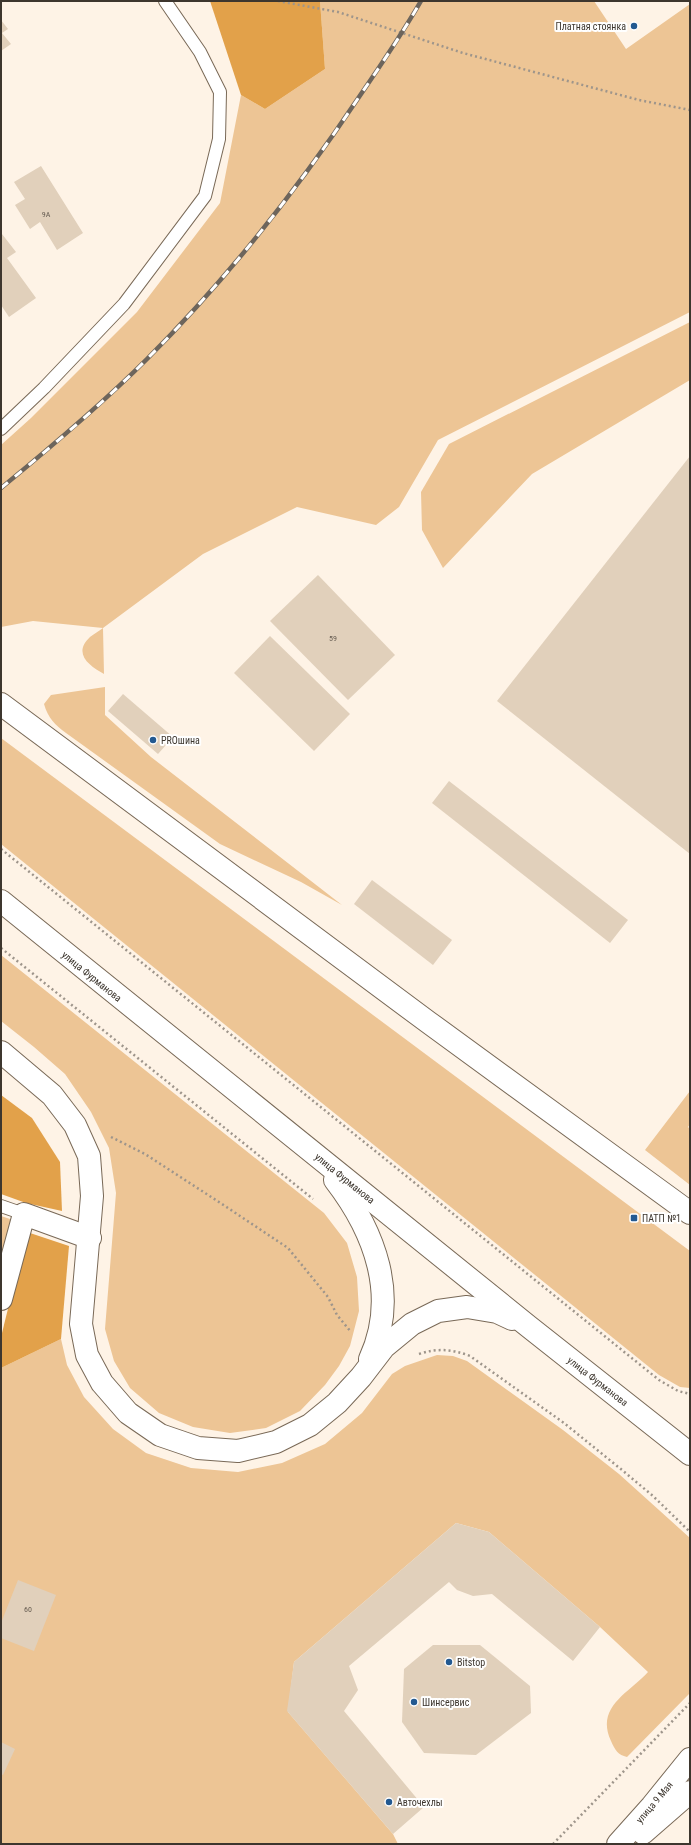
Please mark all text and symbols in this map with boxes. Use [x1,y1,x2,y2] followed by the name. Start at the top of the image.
[556,21,626,32] place label: Платная стоянка
[629,21,639,31] marker: Платная стоянка
[42,210,51,219] house number: 9А
[329,634,337,643] house number: 59
[148,735,158,745] marker: PROшина
[161,735,200,746] place label: PROшина
[60,948,125,1004] street label: улица Фурманова
[313,1150,378,1206] street label: улица Фурманова
[629,1213,639,1223] marker: ПАТП №1
[642,1213,681,1224] place label: ПАТП №1
[565,1354,631,1408] street label: улица Фурманова
[24,1605,32,1614] house number: 60
[444,1657,454,1667] marker: Bitstop
[457,1657,485,1668] place label: Bitstop
[409,1697,419,1707] marker: Шинсервис
[422,1697,470,1708] place label: Шинсервис
[634,1779,675,1825] street label: улица 9 Мая
[384,1797,394,1807] marker: Авточехлы
[397,1797,443,1808] place label: Авточехлы

